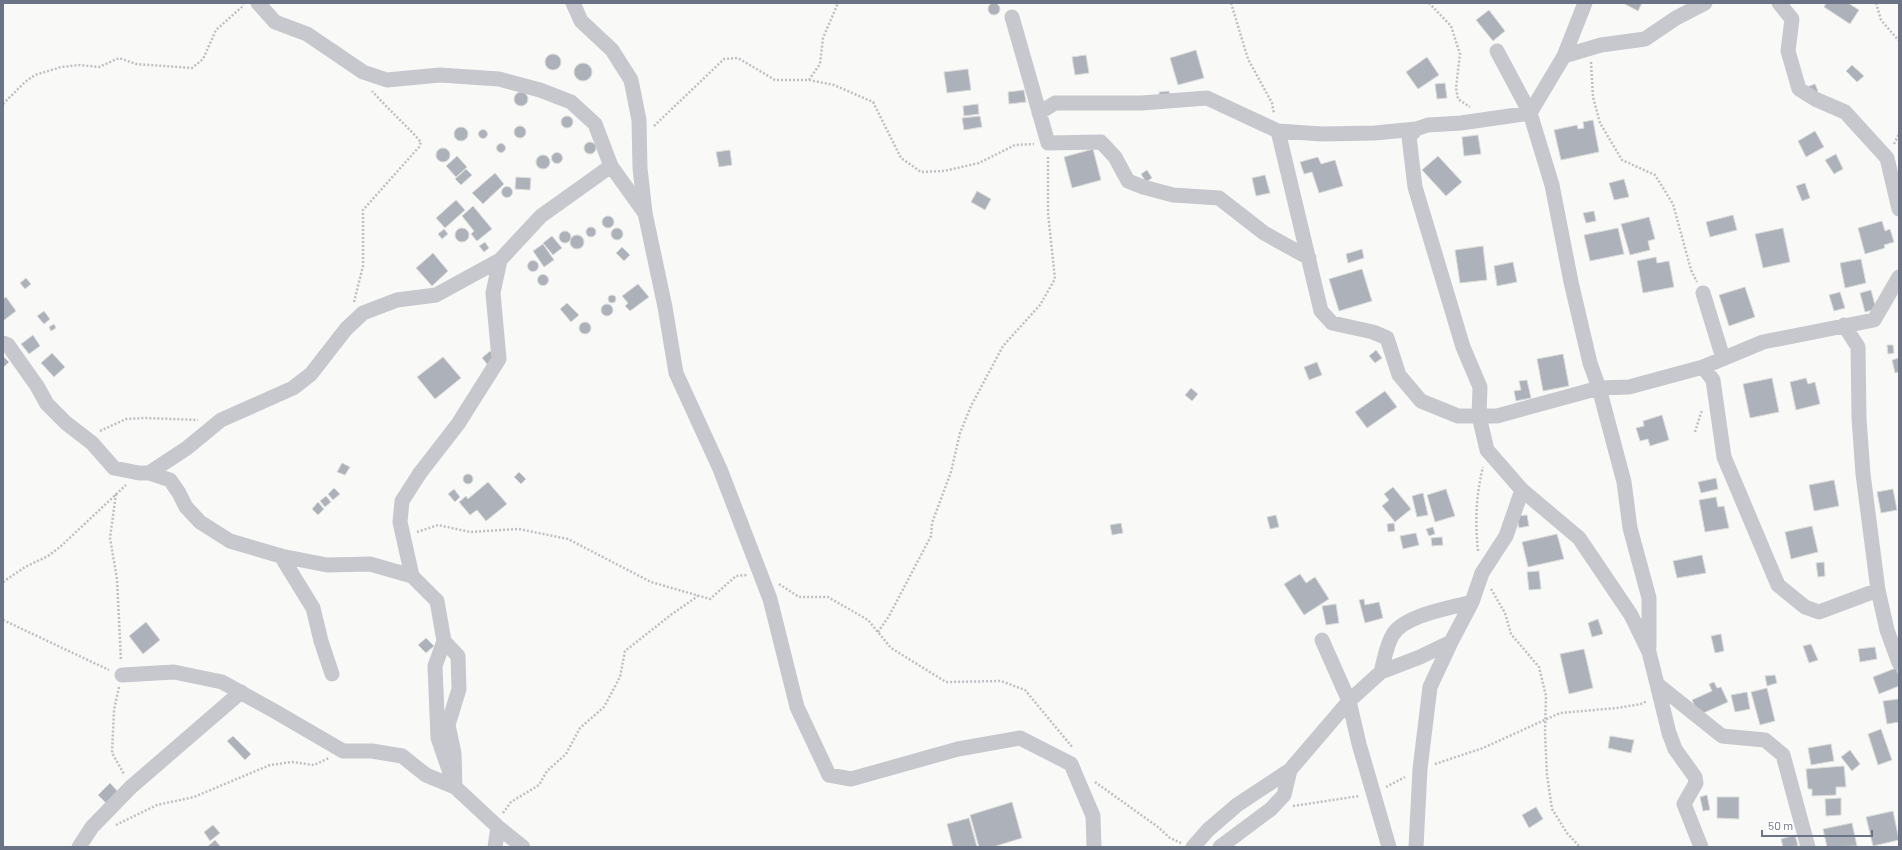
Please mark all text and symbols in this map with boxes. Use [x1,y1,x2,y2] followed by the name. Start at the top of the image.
[1762,812,1872,838] scale bar
[1768,818,1793,832] text: 50 m

